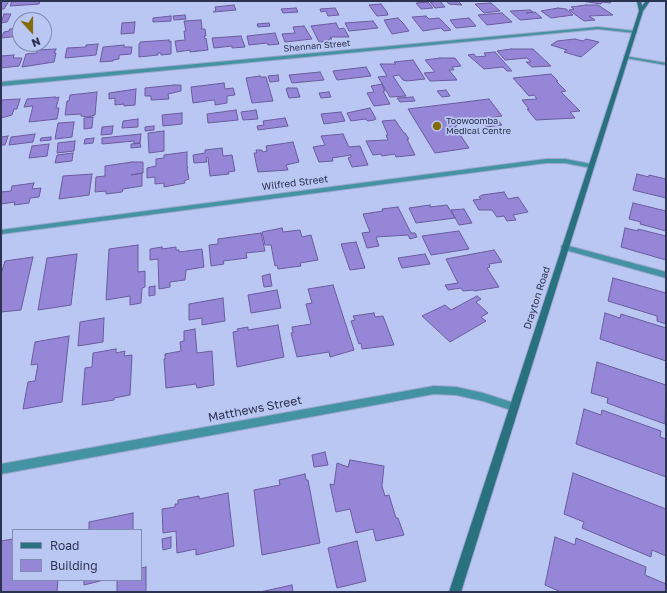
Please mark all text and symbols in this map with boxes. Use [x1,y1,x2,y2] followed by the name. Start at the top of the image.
[12,12,52,52] north arrow
[30,35,42,50] text: N
[283,38,351,54] street label: Shennan Street
[446,116,511,137] place label: Toowoomba Medical Centre
[431,120,443,132] marker: Toowoomba Medical Centre
[261,173,329,193] street label: Wilfred Street
[521,265,553,331] street label: Drayton Road
[207,393,303,425] street label: Matthews Street
[12,529,142,581] legend
[50,538,79,553] text: Road
[50,558,98,573] text: Building

